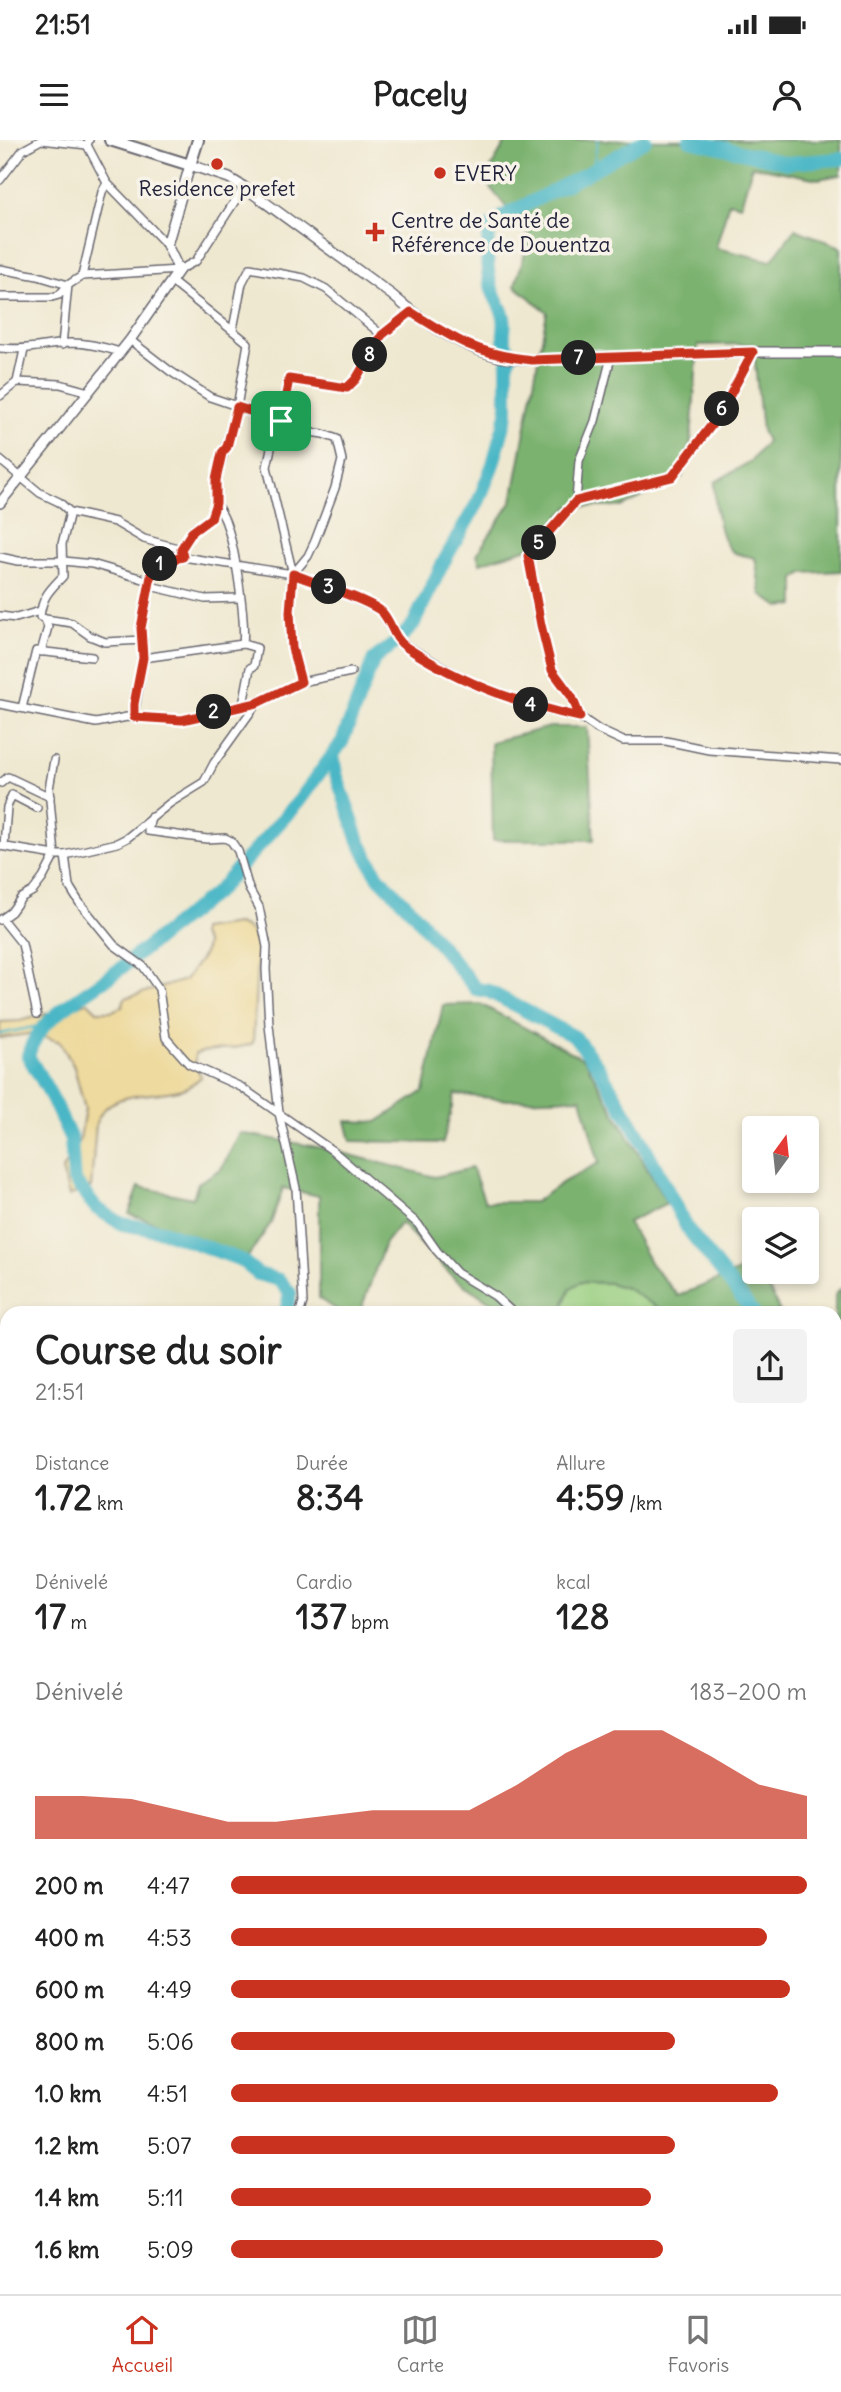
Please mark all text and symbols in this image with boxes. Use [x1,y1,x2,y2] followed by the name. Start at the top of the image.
[35,8,91,41] text: 21:51
[373,74,468,115] text: Pacely
[35,76,73,114] icon: menu
[768,76,806,114] icon: person
[209,156,225,172] marker: Residence prefet
[454,160,517,187] place label: EVERY
[432,165,448,181] marker: EVERY
[139,175,295,202] place label: Residence prefet
[391,207,611,258] place label: Centre de Santé de Référence de Douentza
[365,222,385,242] marker: Centre de Santé de Référence de Douentza
[352,338,388,372] pin: 8
[562,340,596,375] pin: 7
[364,342,375,366] text: 8
[574,345,583,369] text: 7
[251,391,311,451] pin
[704,392,740,426] pin: 6
[716,396,727,420] text: 6
[262,402,300,440] icon: arrive
[522,526,556,560] pin: 5
[533,530,544,554] text: 5
[142,546,178,582] pin: 1
[156,551,163,575] text: 1
[312,570,346,604] pin: 3
[323,574,334,598] text: 3
[514,688,548,722] pin: 4
[525,692,536,716] text: 4
[196,694,232,730] pin: 2
[208,699,219,723] text: 2
[742,1116,819,1194] north arrow
[742,1116,819,1284] map controls
[742,1207,819,1284] button: layers
[35,1327,282,1374] text: Course du soir
[733,1329,807,1403] button: share
[35,1377,84,1406] text: 21:51
[35,1451,109,1475] text: Distance
[296,1451,348,1475] text: Durée
[556,1451,606,1475] text: Allure
[35,1475,92,1519] text: 1.72
[296,1475,364,1519] text: 8:34
[556,1475,625,1519] text: 4:59
[92,1491,123,1515] text: km
[625,1491,663,1515] text: /km
[35,1570,108,1594] text: Dénivelé
[296,1570,353,1594] text: Cardio
[556,1570,591,1594] text: kcal
[35,1594,66,1638] text: 17
[296,1594,347,1638] text: 137
[556,1594,610,1638] text: 128
[66,1610,87,1634] text: m
[347,1610,389,1634] text: bpm
[35,1677,123,1706] text: Dénivelé
[690,1677,807,1706] text: 183–200 m
[35,1871,104,1900] text: 200 m
[147,1871,190,1900] text: 4:47
[35,1923,104,1952] text: 400 m
[147,1923,192,1952] text: 4:53
[35,1975,104,2004] text: 600 m
[147,1975,192,2004] text: 4:49
[35,2027,104,2056] text: 800 m
[147,2027,194,2056] text: 5:06
[35,2079,101,2108] text: 1.0 km
[147,2079,188,2108] text: 4:51
[35,2131,99,2160] text: 1.2 km
[147,2131,192,2160] text: 5:07
[35,2183,99,2212] text: 1.4 km
[147,2183,184,2212] text: 5:11
[35,2235,100,2264] text: 1.6 km
[147,2235,194,2264] text: 5:09
[112,2311,173,2377] tab: Accueil
[397,2311,444,2377] tab: Carte
[668,2311,729,2377] tab: Favoris

